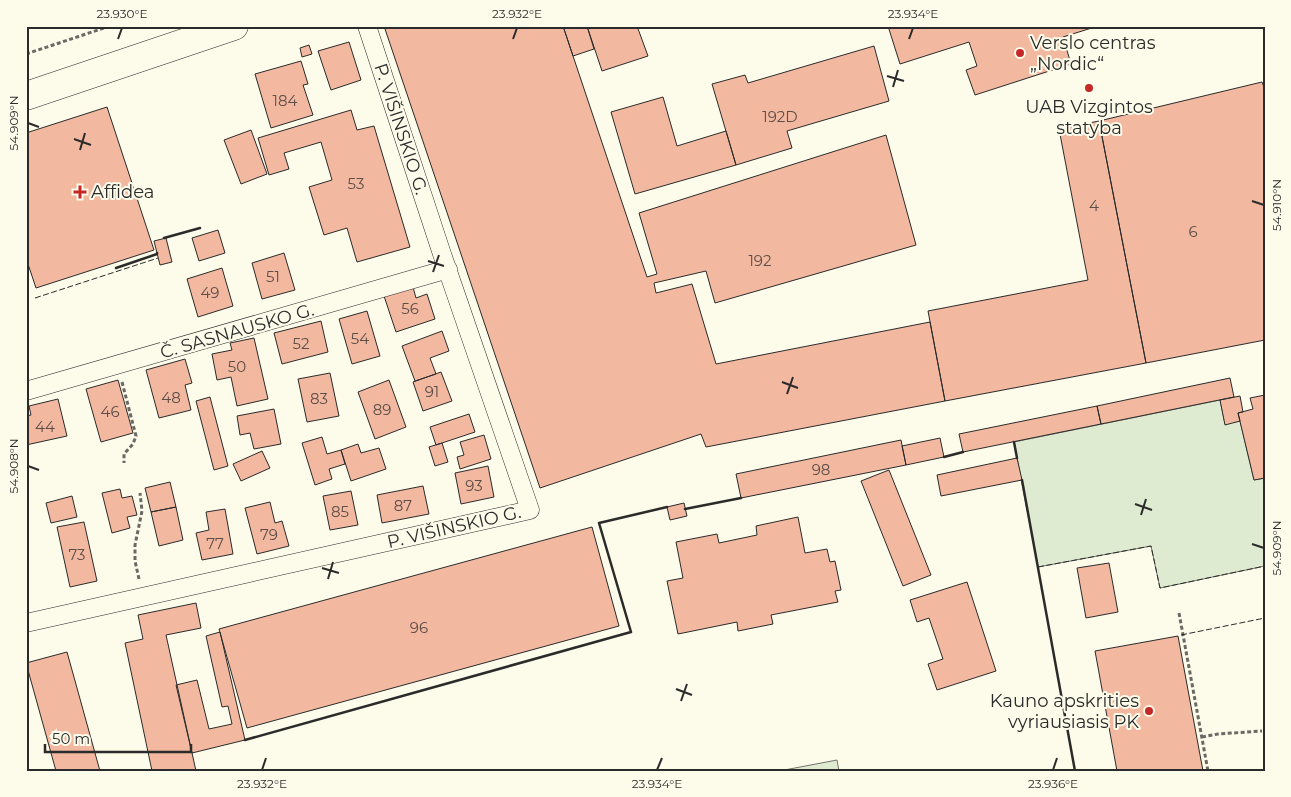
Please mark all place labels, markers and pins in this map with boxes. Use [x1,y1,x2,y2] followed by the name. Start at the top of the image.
[1030,32,1156,75] place label: Verslo centras „Nordic“
[1014,47,1026,59] marker: Verslo centras „Nordic“
[1083,82,1095,94] marker: UAB Vizgintos statyba
[1025,96,1153,139] place label: UAB Vizgintos statyba
[91,181,154,203] place label: Affidea
[73,185,87,199] marker: Affidea
[990,690,1139,733] place label: Kauno apskrities vyriausiasis PK
[1143,705,1155,717] marker: Kauno apskrities vyriausiasis PK

